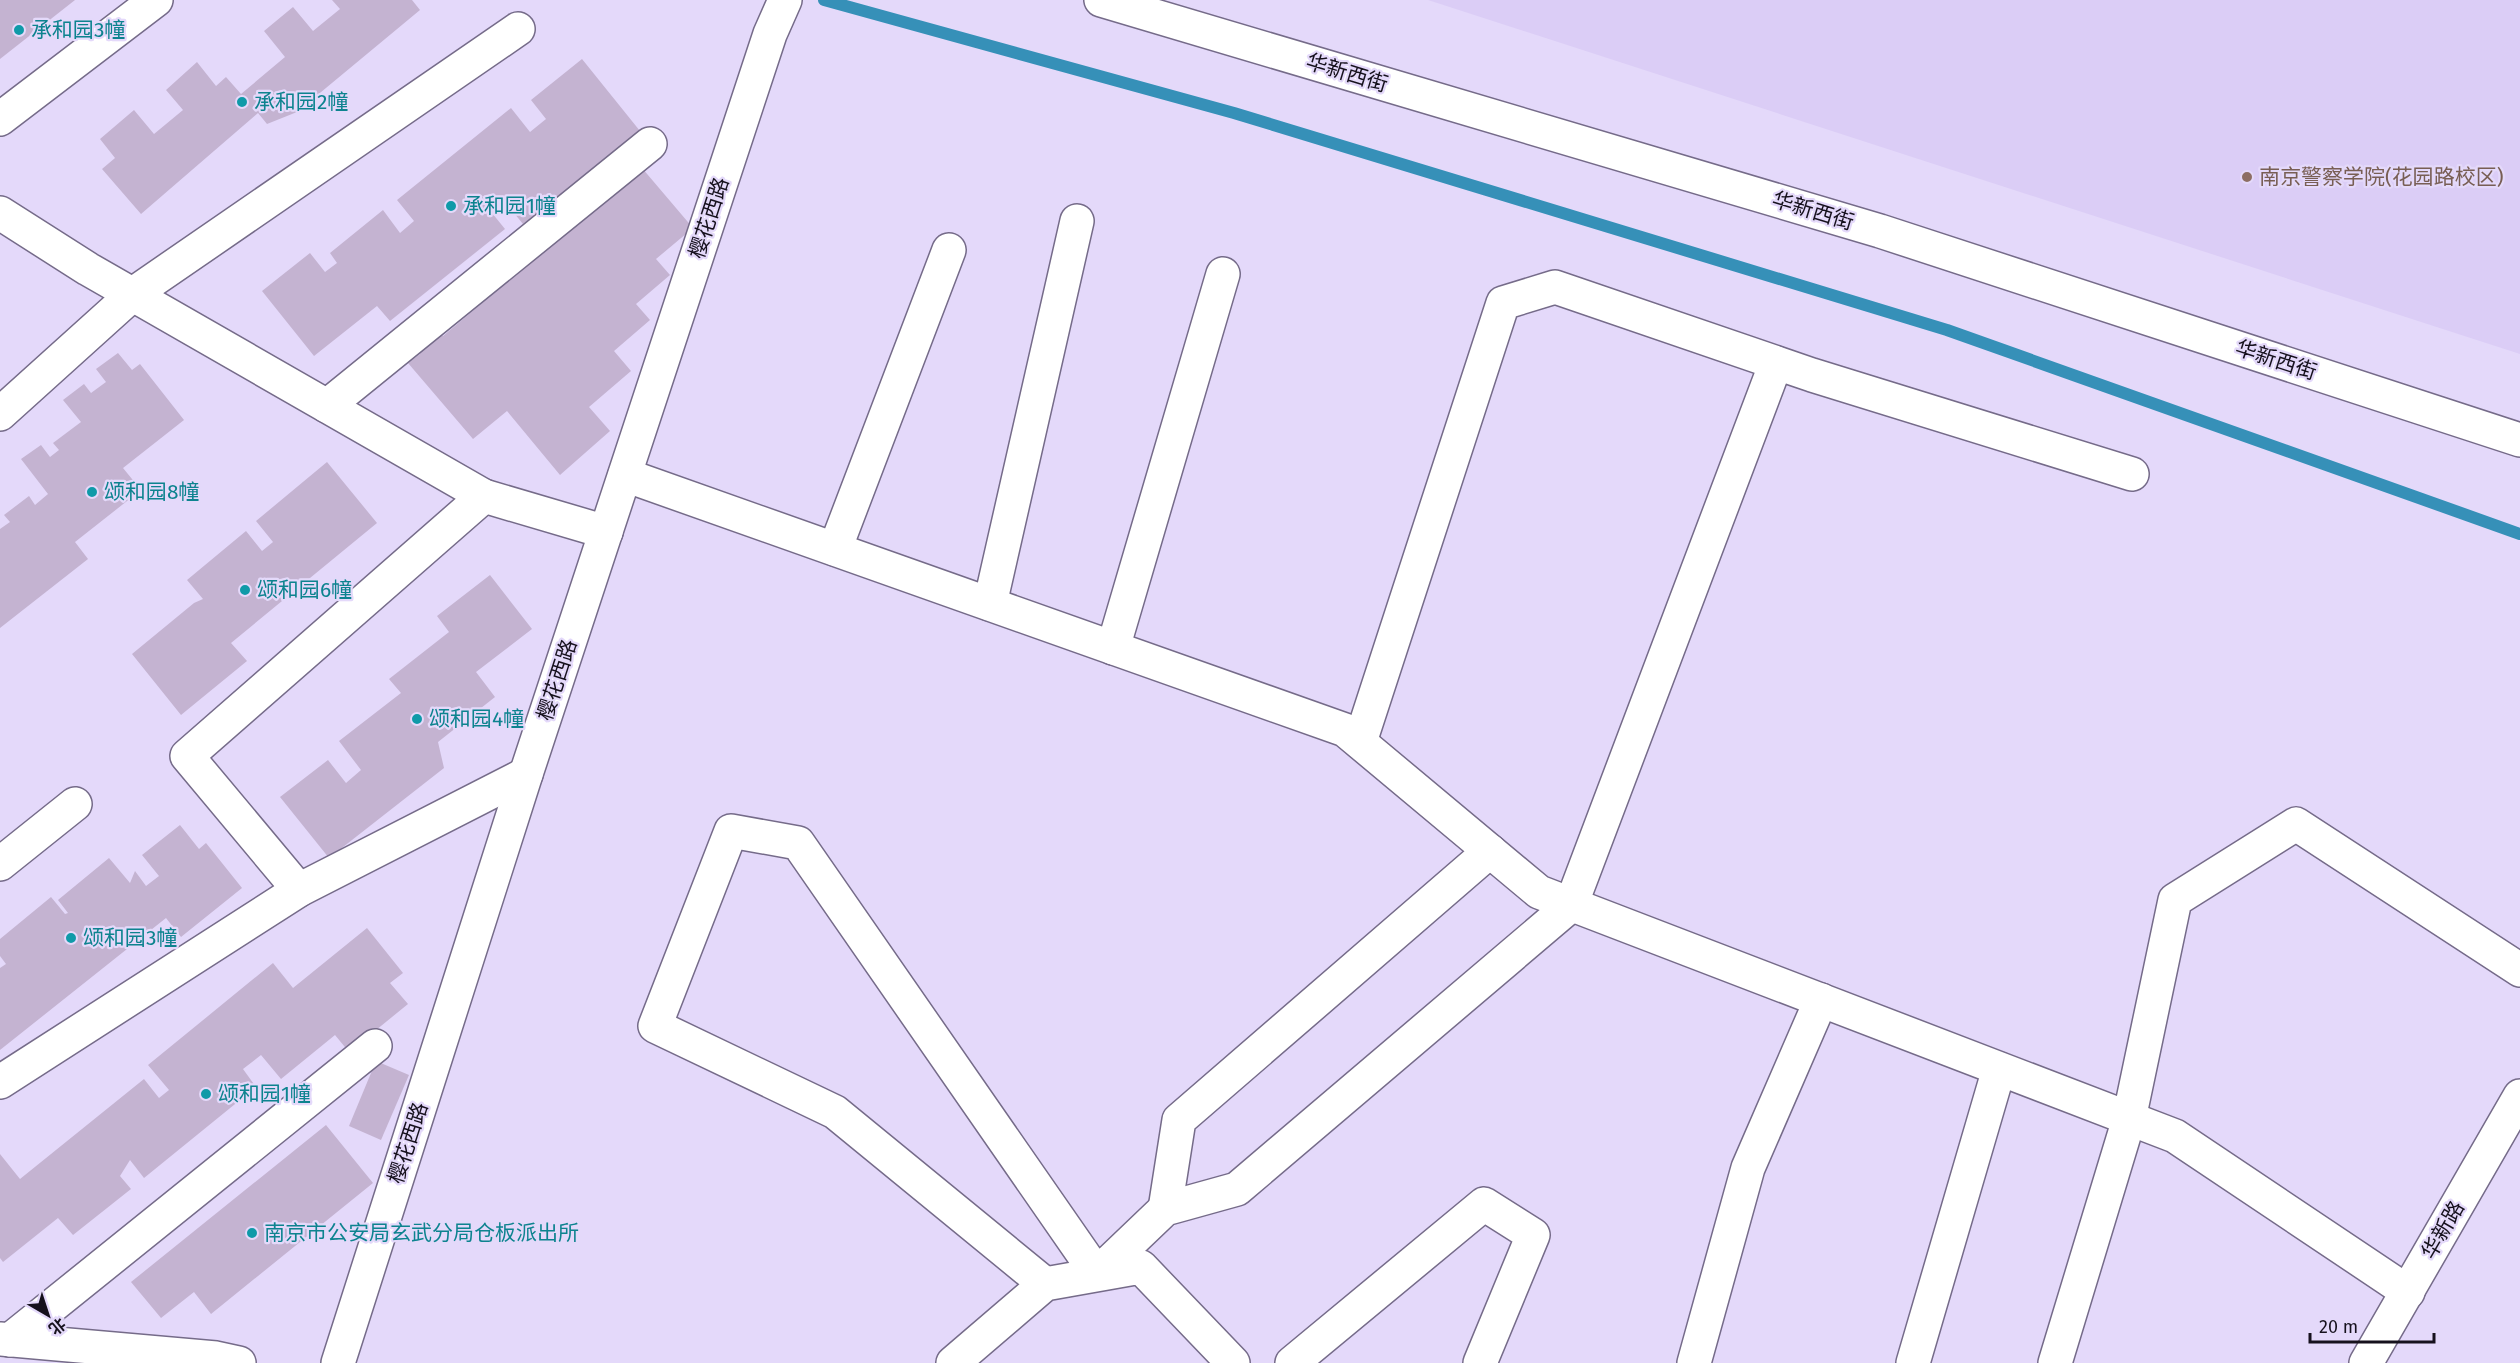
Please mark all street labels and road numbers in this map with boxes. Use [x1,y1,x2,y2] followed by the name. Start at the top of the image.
[1303,48,1391,98] street label: 华新西街
[684,174,734,262] street label: 樱花西路
[1769,186,1857,236] street label: 华新西街
[2232,335,2320,385] street label: 华新西街
[532,636,582,724] street label: 樱花西路
[383,1099,433,1187] street label: 樱花西路
[2416,1196,2470,1264] street label: 华新路

